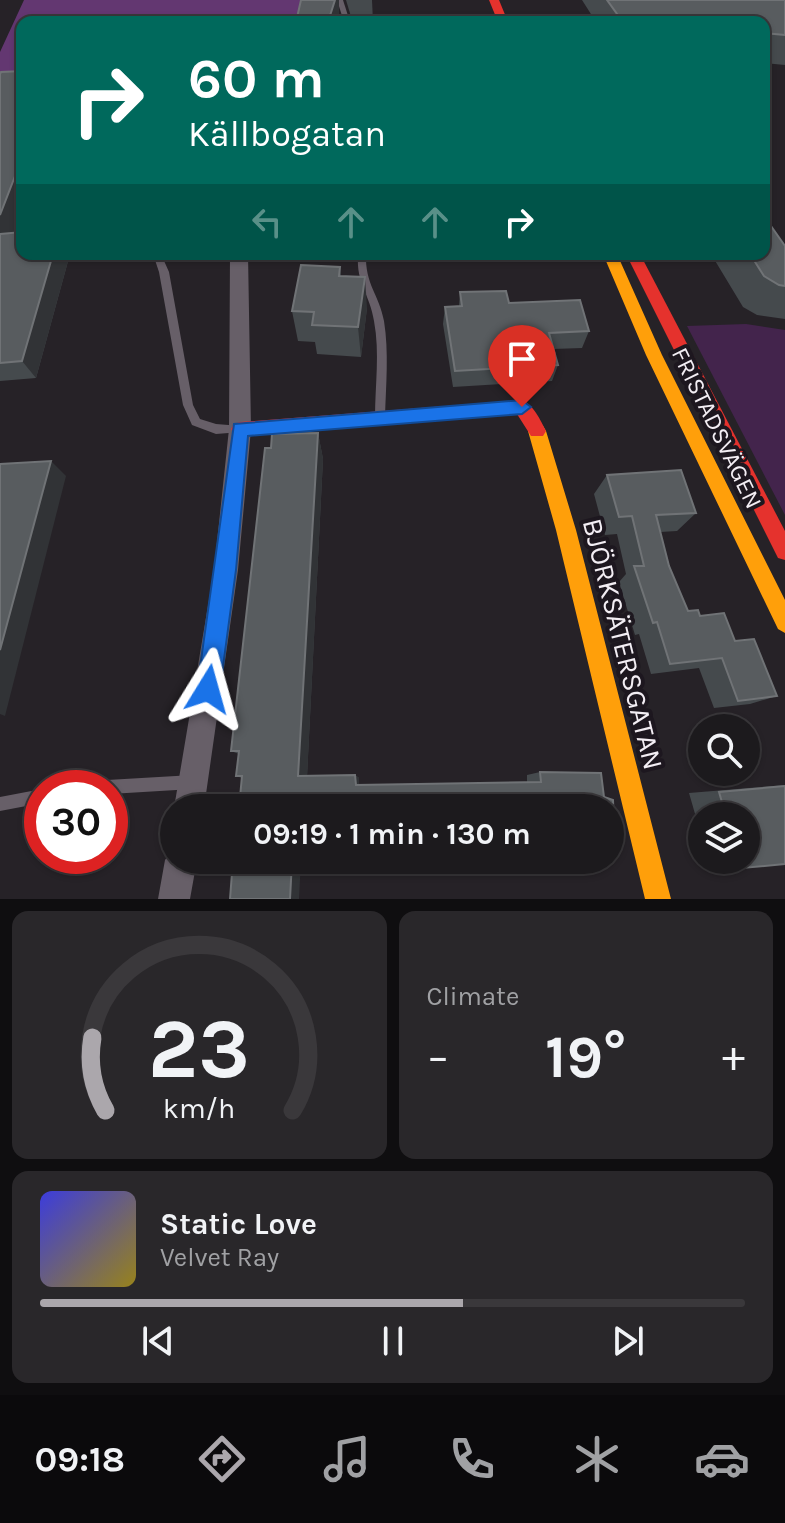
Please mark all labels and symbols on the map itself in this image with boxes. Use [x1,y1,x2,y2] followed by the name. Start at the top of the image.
[488,325,556,407] pin
[666,343,768,513] street label: FRISTADSVÄGEN
[576,515,670,773] street label: BJÖRKSÄTERSGATAN
[166,647,250,731] position arrow
[24,770,128,874] speed limit sign: 30

